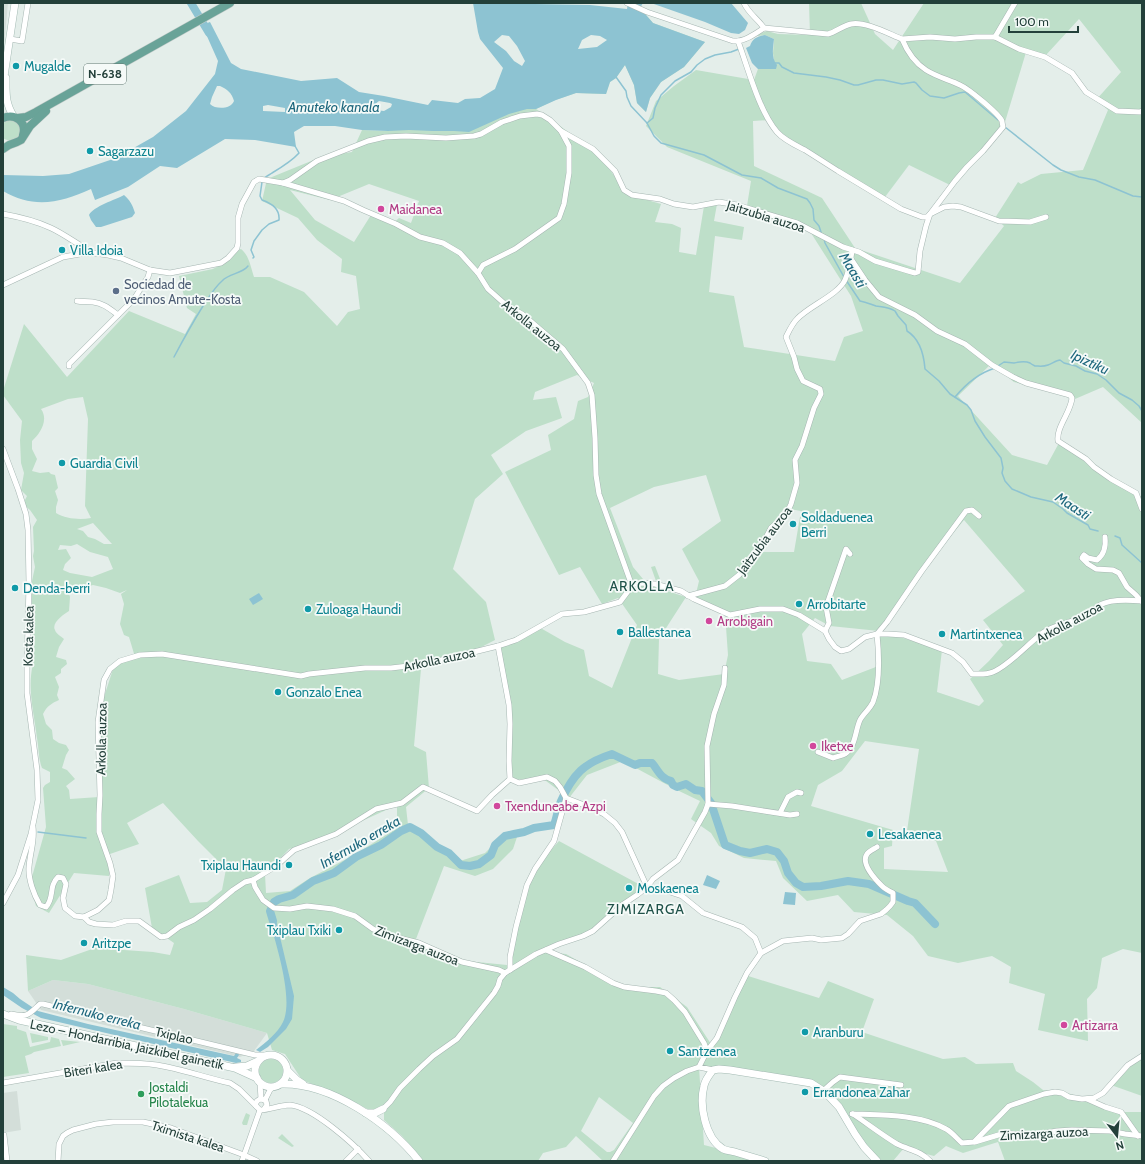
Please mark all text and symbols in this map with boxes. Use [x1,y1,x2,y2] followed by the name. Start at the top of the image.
[1009,8,1078,34] scale bar
[1015,14,1049,29] text: 100 m
[24,58,71,74] place label: Mugalde
[11,61,21,71] marker: Mugalde
[84,64,126,84] road number: N-638
[287,98,380,116] water label: Amuteko kanala
[98,143,154,159] place label: Sagarzazu
[85,146,95,156] marker: Sagarzazu
[724,196,808,236] street label: Jaitzubia auzoa
[389,201,443,217] place label: Maidanea
[376,204,386,214] marker: Maidanea
[70,242,124,258] place label: Villa Idoia
[57,245,67,255] marker: Villa Idoia
[835,248,871,292] water label: Maasti
[124,276,242,307] place label: Sociedad de vecinos Amute-Kosta
[111,286,121,296] marker: Sociedad de vecinos Amute-Kosta
[499,296,566,355] street label: Arkolla auzoa
[1068,345,1112,379] water label: Ipiztiku
[70,455,138,471] place label: Guardia Civil
[57,458,67,468] marker: Guardia Civil
[1051,487,1095,525] water label: Maasti
[733,502,795,578] street label: Jaitzubia auzoa
[801,509,874,540] place label: Soldaduenea Berri
[788,519,798,529] marker: Soldaduenea Berri
[609,577,675,595] district label: ARKOLLA
[23,580,90,596] place label: Denda-berri
[10,583,20,593] marker: Denda-berri
[807,596,866,612] place label: Arrobitarte
[1033,598,1105,646] street label: Arkolla auzoa
[794,599,804,609] marker: Arrobitarte
[316,601,401,617] place label: Zuloaga Haundi
[303,604,313,614] marker: Zuloaga Haundi
[19,605,37,667] street label: Kosta kalea
[717,613,773,629] place label: Arrobigain
[704,616,714,626] marker: Arrobigain
[628,624,692,640] place label: Ballestanea
[950,626,1023,642] place label: Martintxenea
[615,627,625,637] marker: Ballestanea
[937,629,947,639] marker: Martintxenea
[402,643,477,674] street label: Arkolla auzoa
[286,684,363,700] place label: Gonzalo Enea
[273,687,283,697] marker: Gonzalo Enea
[92,702,110,775] street label: Arkolla auzoa
[821,738,854,754] place label: Iketxe
[808,741,818,751] marker: Iketxe
[505,798,606,814] place label: Txenduneabe Azpi
[492,801,502,811] marker: Txenduneabe Azpi
[316,812,404,872] water label: Infernuko erreka
[878,826,942,842] place label: Lesakaenea
[865,829,875,839] marker: Lesakaenea
[201,857,281,873] place label: Txiplau Haundi
[284,860,294,870] marker: Txiplau Haundi
[637,880,700,896] place label: Moskaenea
[624,883,634,893] marker: Moskaenea
[607,900,685,918] district label: ZIMIZARGA
[267,922,331,938] place label: Txiplau Txiki
[373,922,462,969] street label: Zimizarga auzoa
[334,925,344,935] marker: Txiplau Txiki
[92,935,132,951] place label: Aritzpe
[79,938,89,948] marker: Aritzpe
[51,994,143,1034] water label: Infernuko erreka
[29,1016,226,1072] street label: Lezo – Hondarribia, Jaizkibel gainetik
[1072,1017,1119,1033] place label: Artizarra
[1059,1020,1069,1030] marker: Artizarra
[153,1023,195,1047] street label: Txiplao
[813,1024,864,1040] place label: Aranburu
[800,1027,810,1037] marker: Aranburu
[678,1043,737,1059] place label: Santzenea
[665,1046,675,1056] marker: Santzenea
[63,1055,124,1081] street label: Biteri kalea
[148,1079,209,1110] place label: Jostaldi Pilotalekua
[813,1084,911,1100] place label: Errandonea Zahar
[800,1087,810,1097] marker: Errandonea Zahar
[136,1089,146,1099] marker: Jostaldi Pilotalekua
[1097,1116,1137,1156] north arrow
[150,1117,227,1156] street label: Tximista kalea
[999,1123,1089,1143] street label: Zimizarga auzoa
[1114,1138,1125,1153] text: N

